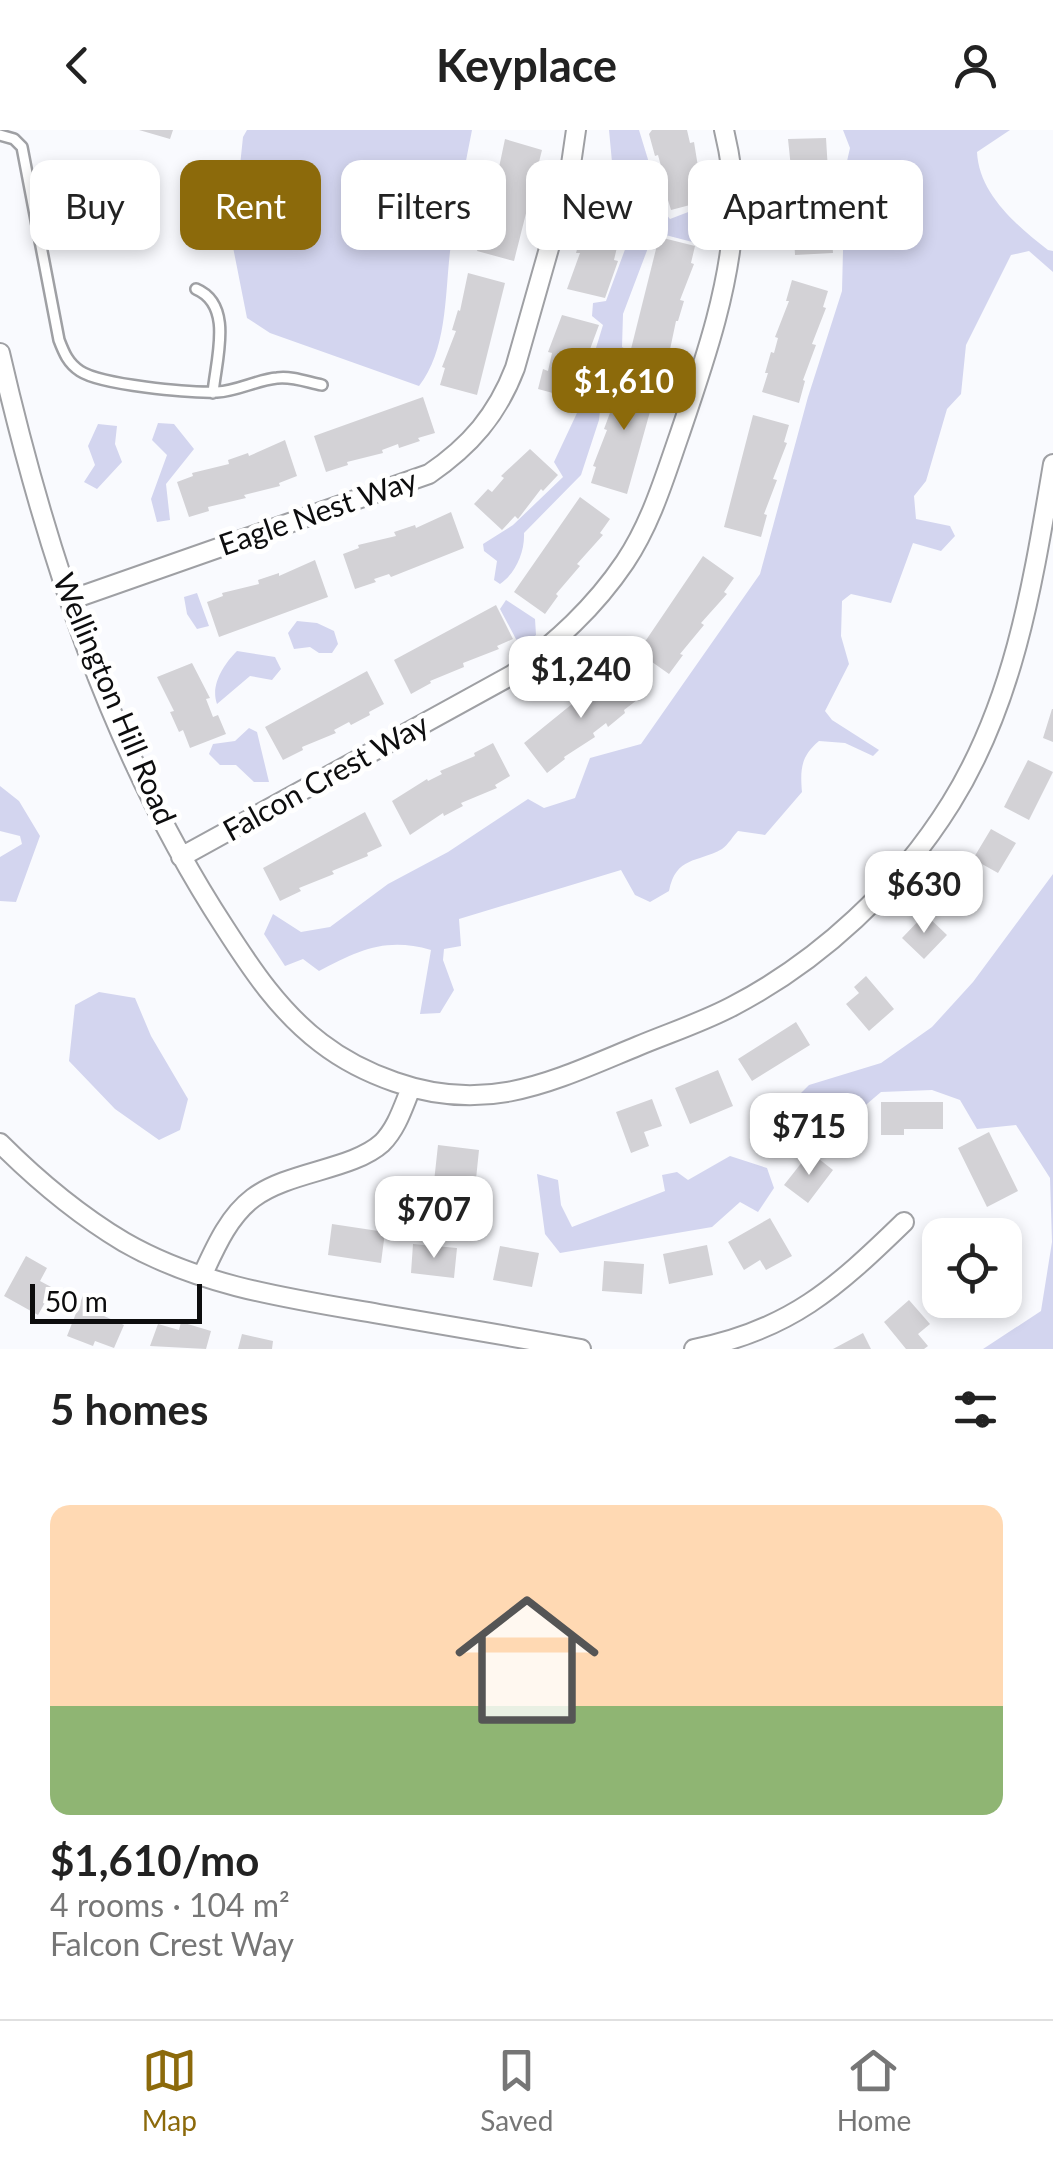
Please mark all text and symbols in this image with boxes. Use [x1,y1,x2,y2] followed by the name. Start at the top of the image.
[50,38,105,93] icon: back
[436,38,617,92] text: Keyplace
[948,38,1003,93] icon: person
[30,160,160,250] chip: Buy
[180,160,321,250] chip: Rent
[341,160,506,250] chip: Filters
[526,160,668,250] chip: New
[688,160,923,250] chip: Apartment
[543,348,705,433] pin: $1,610
[574,361,674,400] text: $1,610
[214,460,422,562] street label: Eagle Nest Way
[47,567,185,829] street label: Wellington Hill Road
[500,636,662,721] pin: $1,240
[531,649,631,688] text: $1,240
[216,705,434,847] street label: Falcon Crest Way
[865,851,983,936] pin: $630
[887,864,961,903] text: $630
[750,1093,868,1178] pin: $715
[772,1106,846,1145] text: $715
[375,1176,493,1261] pin: $707
[397,1189,471,1228] text: $707
[922,1218,1022,1318] map controls
[922,1218,1022,1318] button: locate
[30,1279,202,1324] scale bar
[45,1284,108,1318] text: 50 m
[948,1382,1003,1437] icon: filters
[50,1384,208,1434] text: 5 homes
[437,1570,617,1750] icon: home
[50,1835,259,1885] text: $1,610/mo
[50,1885,290,1924] text: 4 rooms · 104 m²
[50,1924,294,1963] text: Falcon Crest Way
[142,2043,197,2137] tab: Map
[480,2043,553,2137] tab: Saved
[837,2043,911,2137] tab: Home

